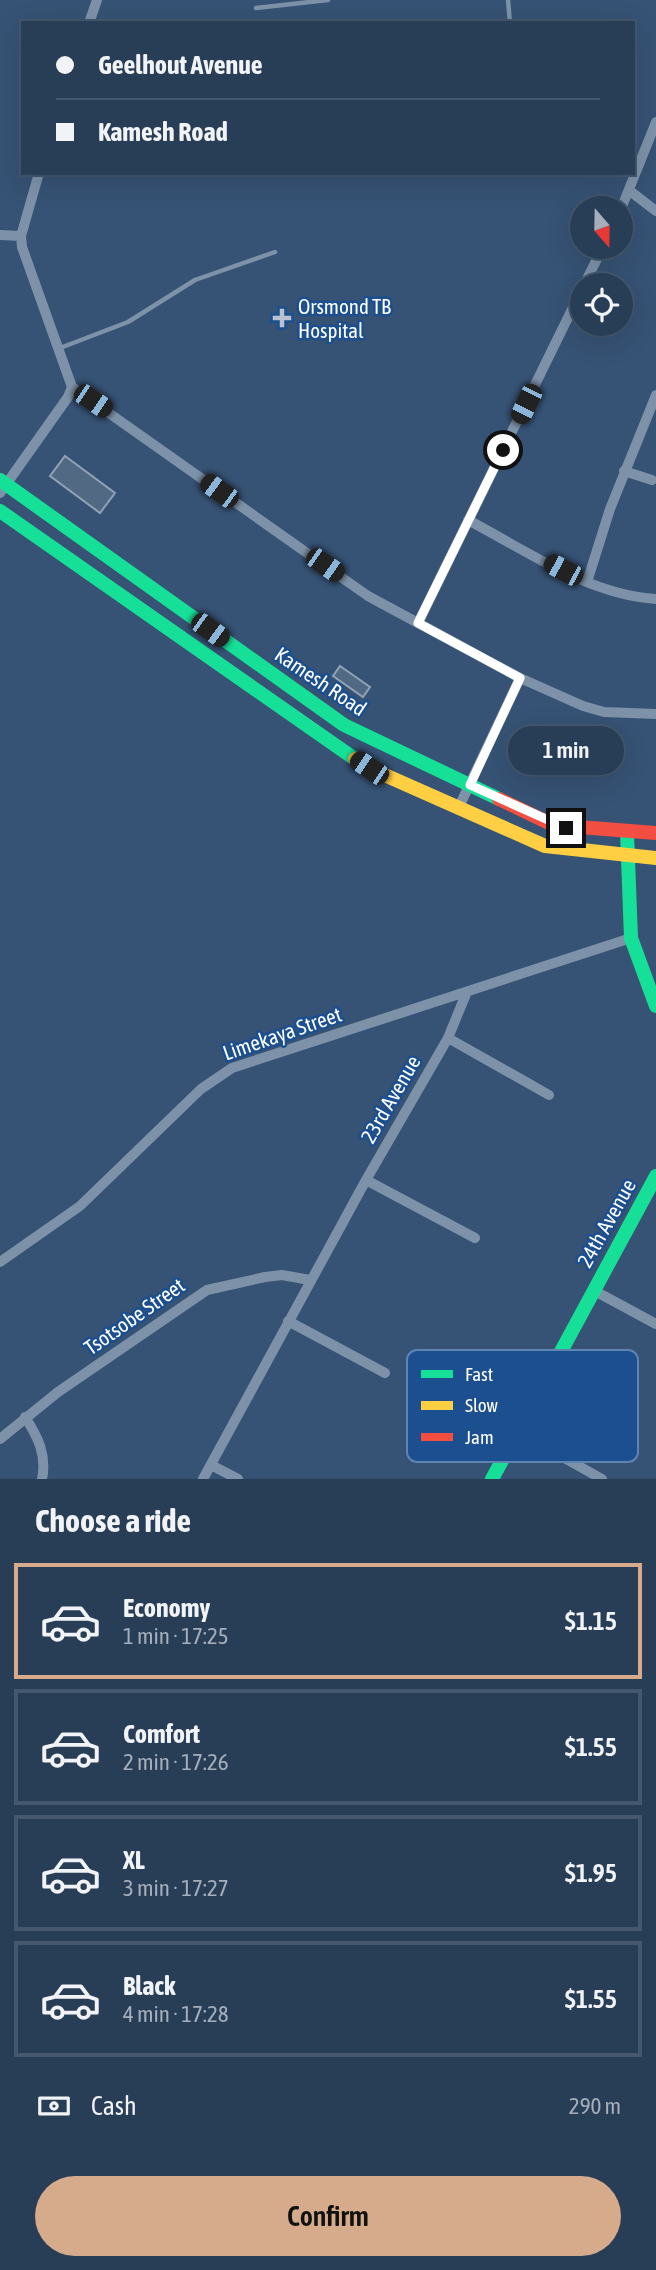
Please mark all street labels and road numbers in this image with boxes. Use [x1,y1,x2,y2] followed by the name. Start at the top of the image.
[271,642,371,720] street label: Kamesh Road
[220,1002,344,1064] street label: Limekaya Street
[355,1051,425,1147] street label: 23rd Avenue
[572,1175,640,1271] street label: 24th Avenue
[79,1273,189,1359] street label: Tsotsobe Street

